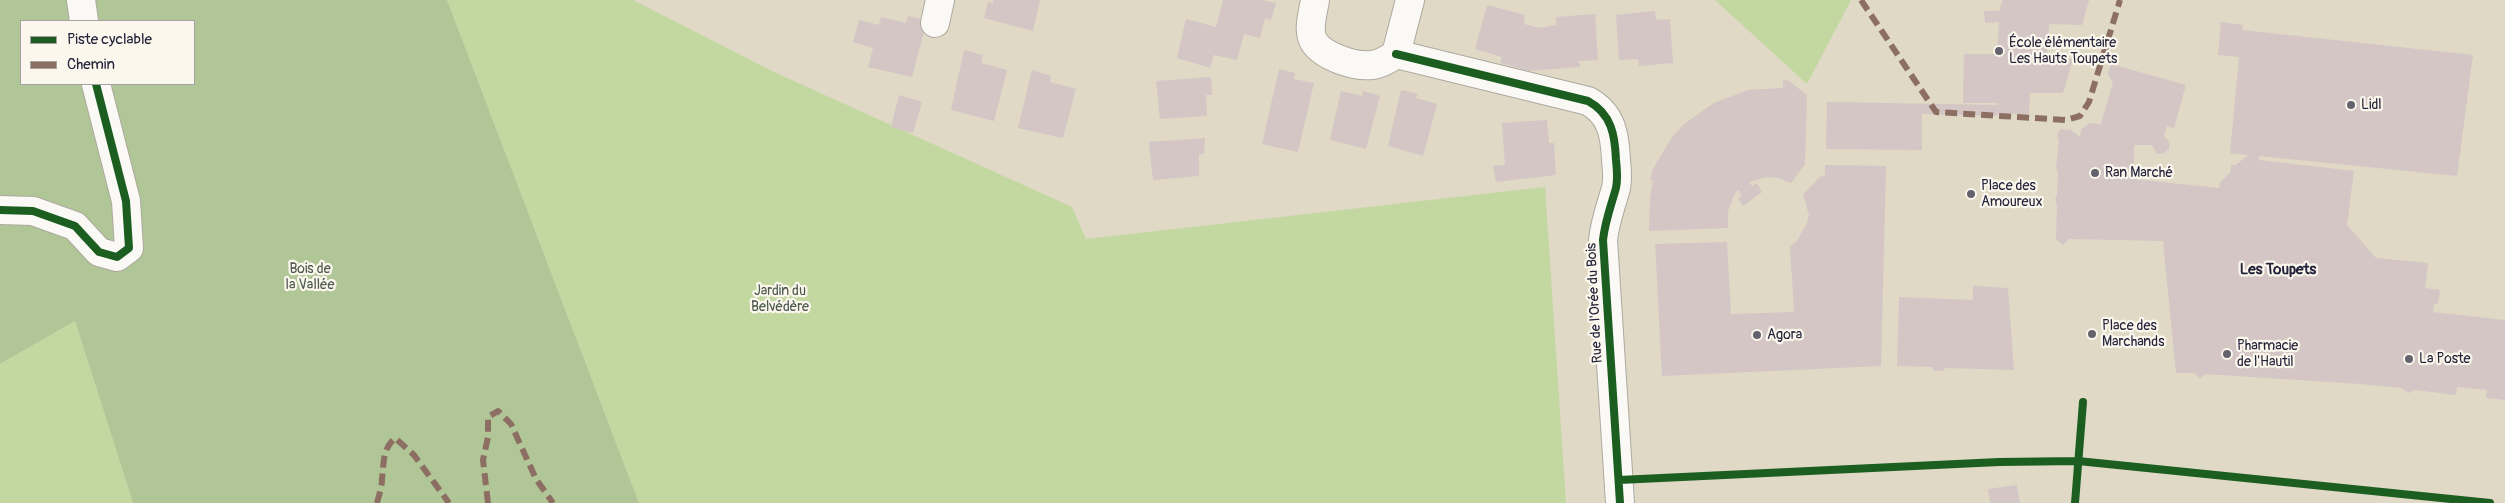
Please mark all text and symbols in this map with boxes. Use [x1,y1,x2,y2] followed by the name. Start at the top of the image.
[20,20,195,85] legend
[67,30,152,49] text: Piste cyclable
[2009,35,2117,68] place label: École élémentaire Les Hauts Toupets
[1993,45,2005,57] marker: École élémentaire Les Hauts Toupets
[67,55,115,74] text: Chemin
[2361,97,2382,113] place label: Lidl
[2345,99,2357,111] marker: Lidl
[2105,165,2173,181] place label: Ran Marché
[2089,167,2101,179] marker: Ran Marché
[1981,178,2042,210] place label: Place des Amoureux
[1965,188,1977,200] marker: Place des Amoureux
[1583,242,1607,364] street label: Rue de l'Orée du Bois
[286,261,334,294] park label: Bois de la Vallée
[2240,261,2316,279] district label: Les Toupets
[751,283,809,316] park label: Jardin du Belvédère
[2102,318,2164,351] place label: Place des Marchands
[1767,327,1802,343] place label: Agora
[2086,328,2098,340] marker: Place des Marchands
[1751,329,1763,341] marker: Agora
[2237,338,2298,371] place label: Pharmacie de l'Hautil
[2221,348,2233,360] marker: Pharmacie de l'Hautil
[2419,351,2470,367] place label: La Poste
[2403,353,2415,365] marker: La Poste

